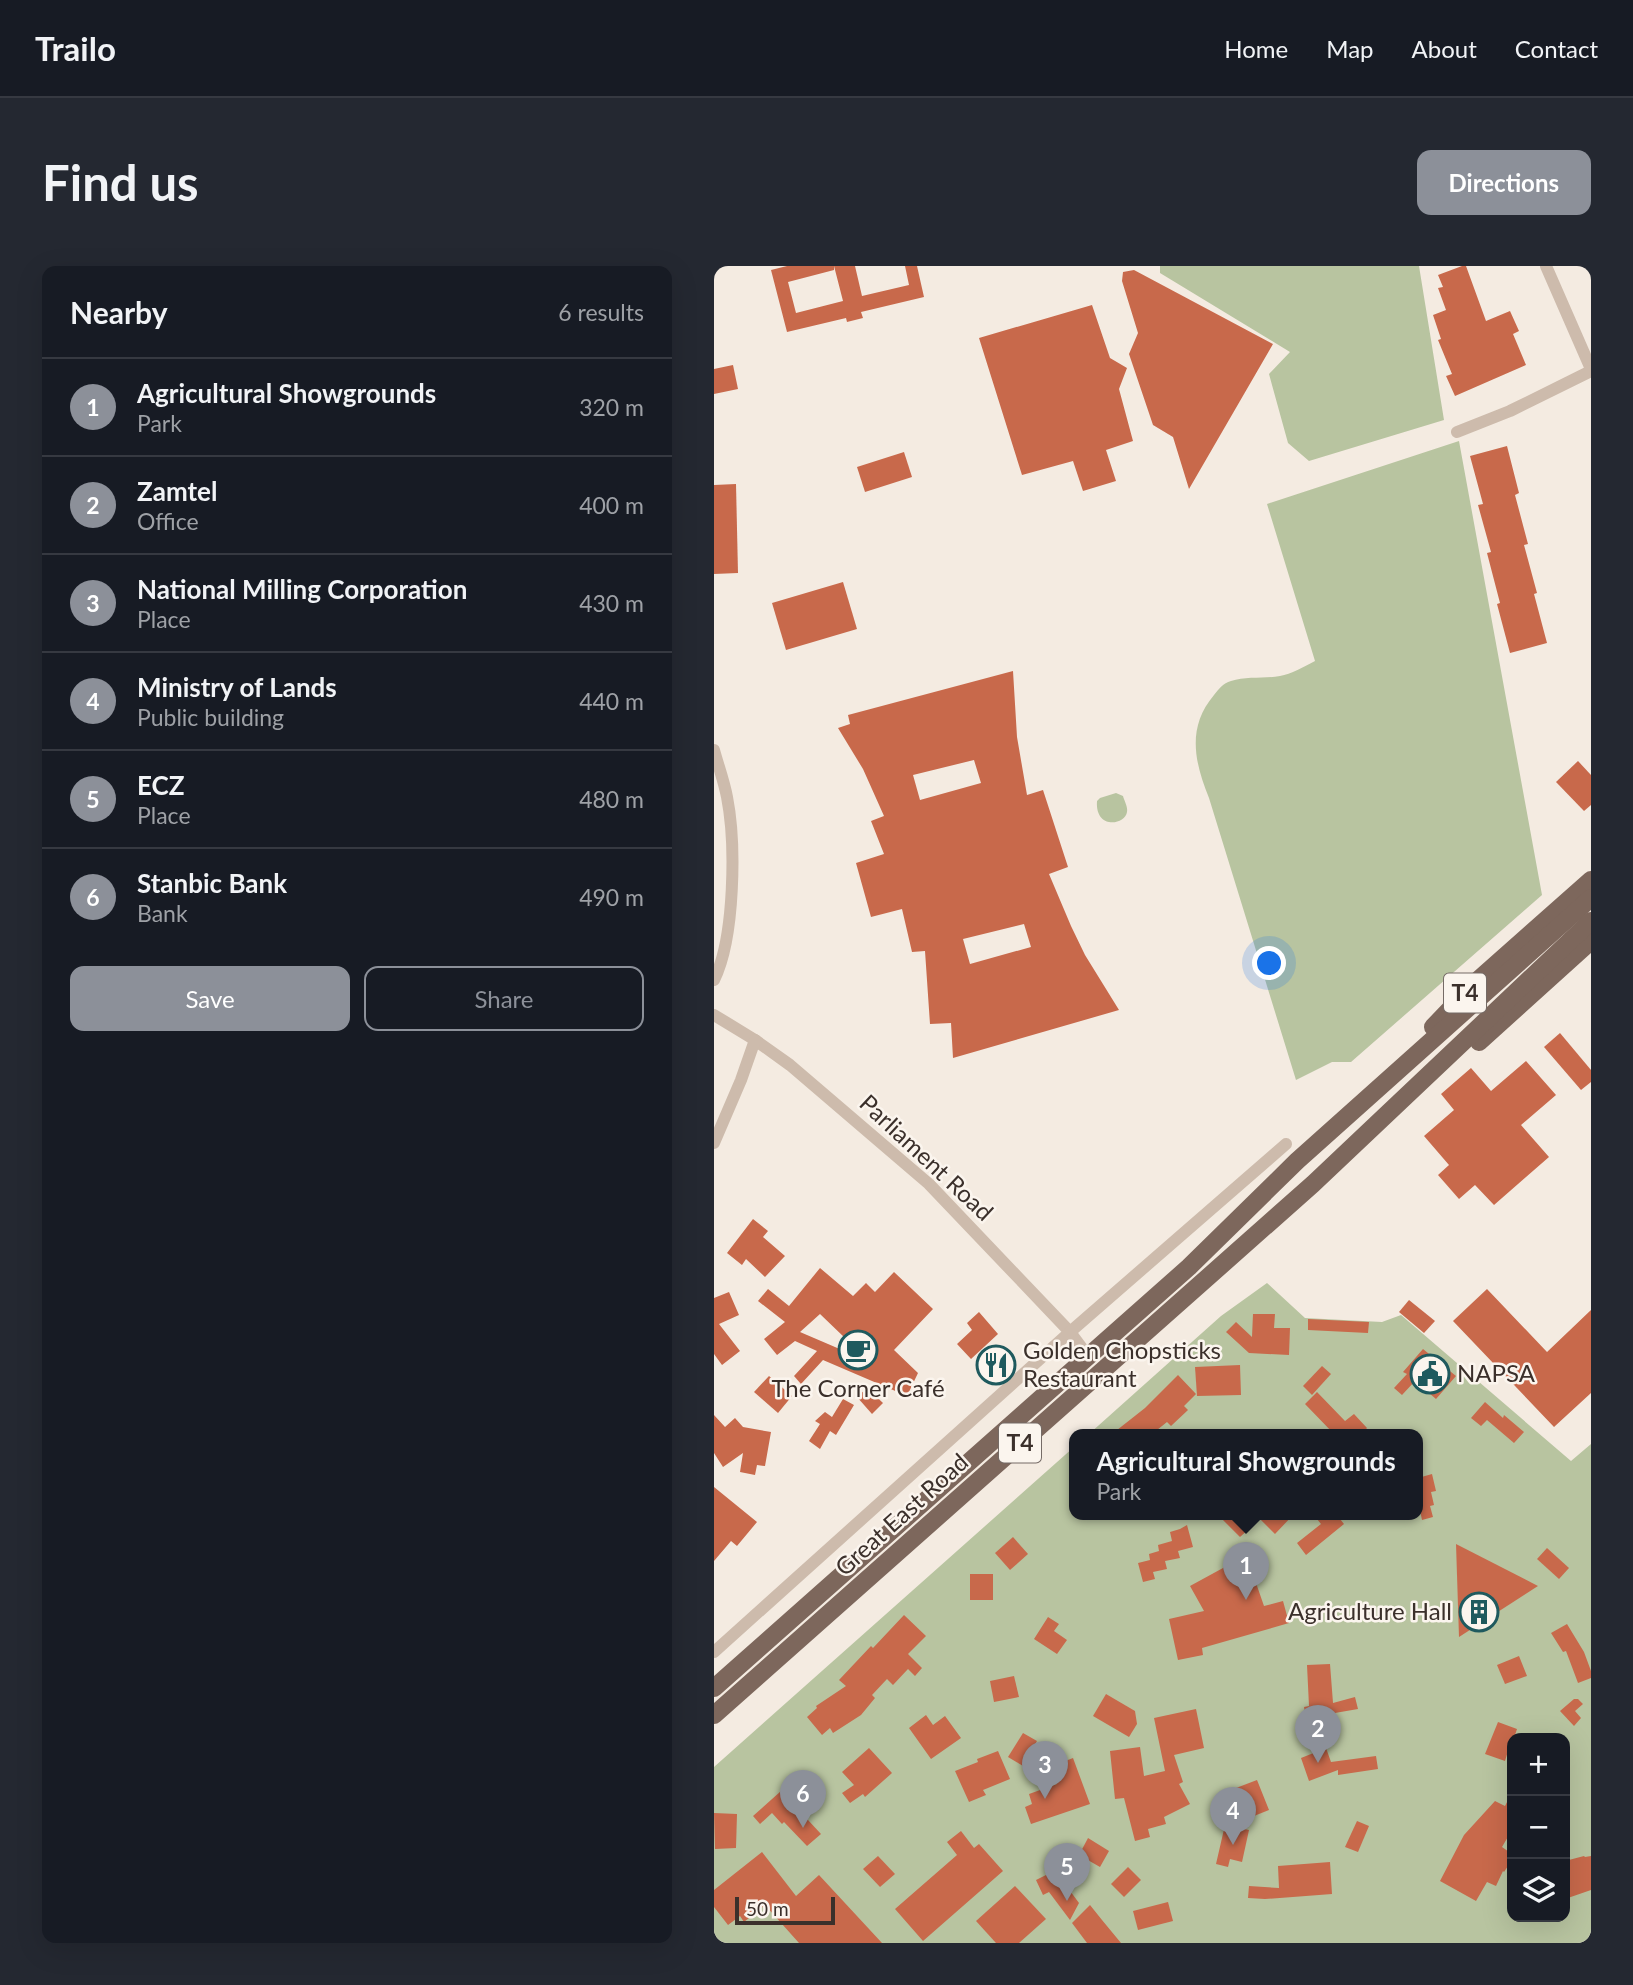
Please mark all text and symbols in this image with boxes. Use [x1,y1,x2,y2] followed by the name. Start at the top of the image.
[35,28,116,68] text: Trailo
[1224,34,1288,63] text: Home
[1326,34,1374,63] text: Map
[1412,34,1477,63] text: About
[1515,34,1598,63] text: Contact
[1417,150,1591,215] button: Directions
[42,153,199,211] text: Find us
[70,294,168,330] text: Nearby
[558,298,644,326] text: 6 results
[137,377,436,409] text: Agricultural Showgrounds
[86,393,100,421] text: 1
[579,393,644,421] text: 320 m
[137,409,182,437] text: Park
[137,475,217,507] text: Zamtel
[86,491,100,519] text: 2
[579,491,644,519] text: 400 m
[137,507,199,535] text: Office
[137,573,467,605] text: National Milling Corporation
[86,589,100,617] text: 3
[579,589,644,617] text: 430 m
[137,605,191,633] text: Place
[137,671,337,703] text: Ministry of Lands
[86,687,100,715] text: 4
[579,687,644,715] text: 440 m
[137,703,284,731] text: Public building
[137,769,185,801] text: ECZ
[86,785,100,813] text: 5
[579,785,644,813] text: 480 m
[137,801,191,829] text: Place
[137,867,287,899] text: Stanbic Bank
[86,883,100,911] text: 6
[579,883,644,911] text: 490 m
[137,899,188,927] text: Bank
[1252,946,1286,980] your location
[70,966,350,1031] button: Save
[364,966,644,1031] button: Share
[1444,974,1486,1013] road number: T4
[854,1088,1000,1226] street label: Parliament Road
[837,1329,879,1371] cafe icon: The Corner Café
[1023,1335,1221,1392] place label: Golden Chopsticks Restaurant
[975,1344,1017,1386] restaurant icon: Golden Chopsticks Restaurant
[1409,1353,1451,1395] public building icon: NAPSA
[1457,1358,1536,1387] place label: NAPSA
[771,1373,945,1402] place label: The Corner Café
[999,1424,1041,1462] road number: T4
[1069,1429,1423,1520] popup
[1096,1445,1396,1477] text: Agricultural Showgrounds
[829,1447,973,1581] street label: Great East Road
[1096,1477,1141,1505] text: Park
[1223,1542,1269,1600] pin: 1
[1458,1591,1500,1633] building icon: Agriculture Hall
[1288,1596,1452,1625] place label: Agriculture Hall
[1295,1705,1341,1763] pin: 2
[1507,1733,1570,1922] map controls
[1507,1733,1570,1796] button: +
[1022,1741,1068,1799] pin: 3
[780,1770,826,1828] pin: 6
[1210,1787,1256,1845] pin: 4
[1507,1796,1570,1859] button: −
[1044,1843,1090,1901] pin: 5
[1507,1859,1570,1922] button: layers
[735,1894,835,1926] scale bar
[746,1897,789,1920] text: 50 m

